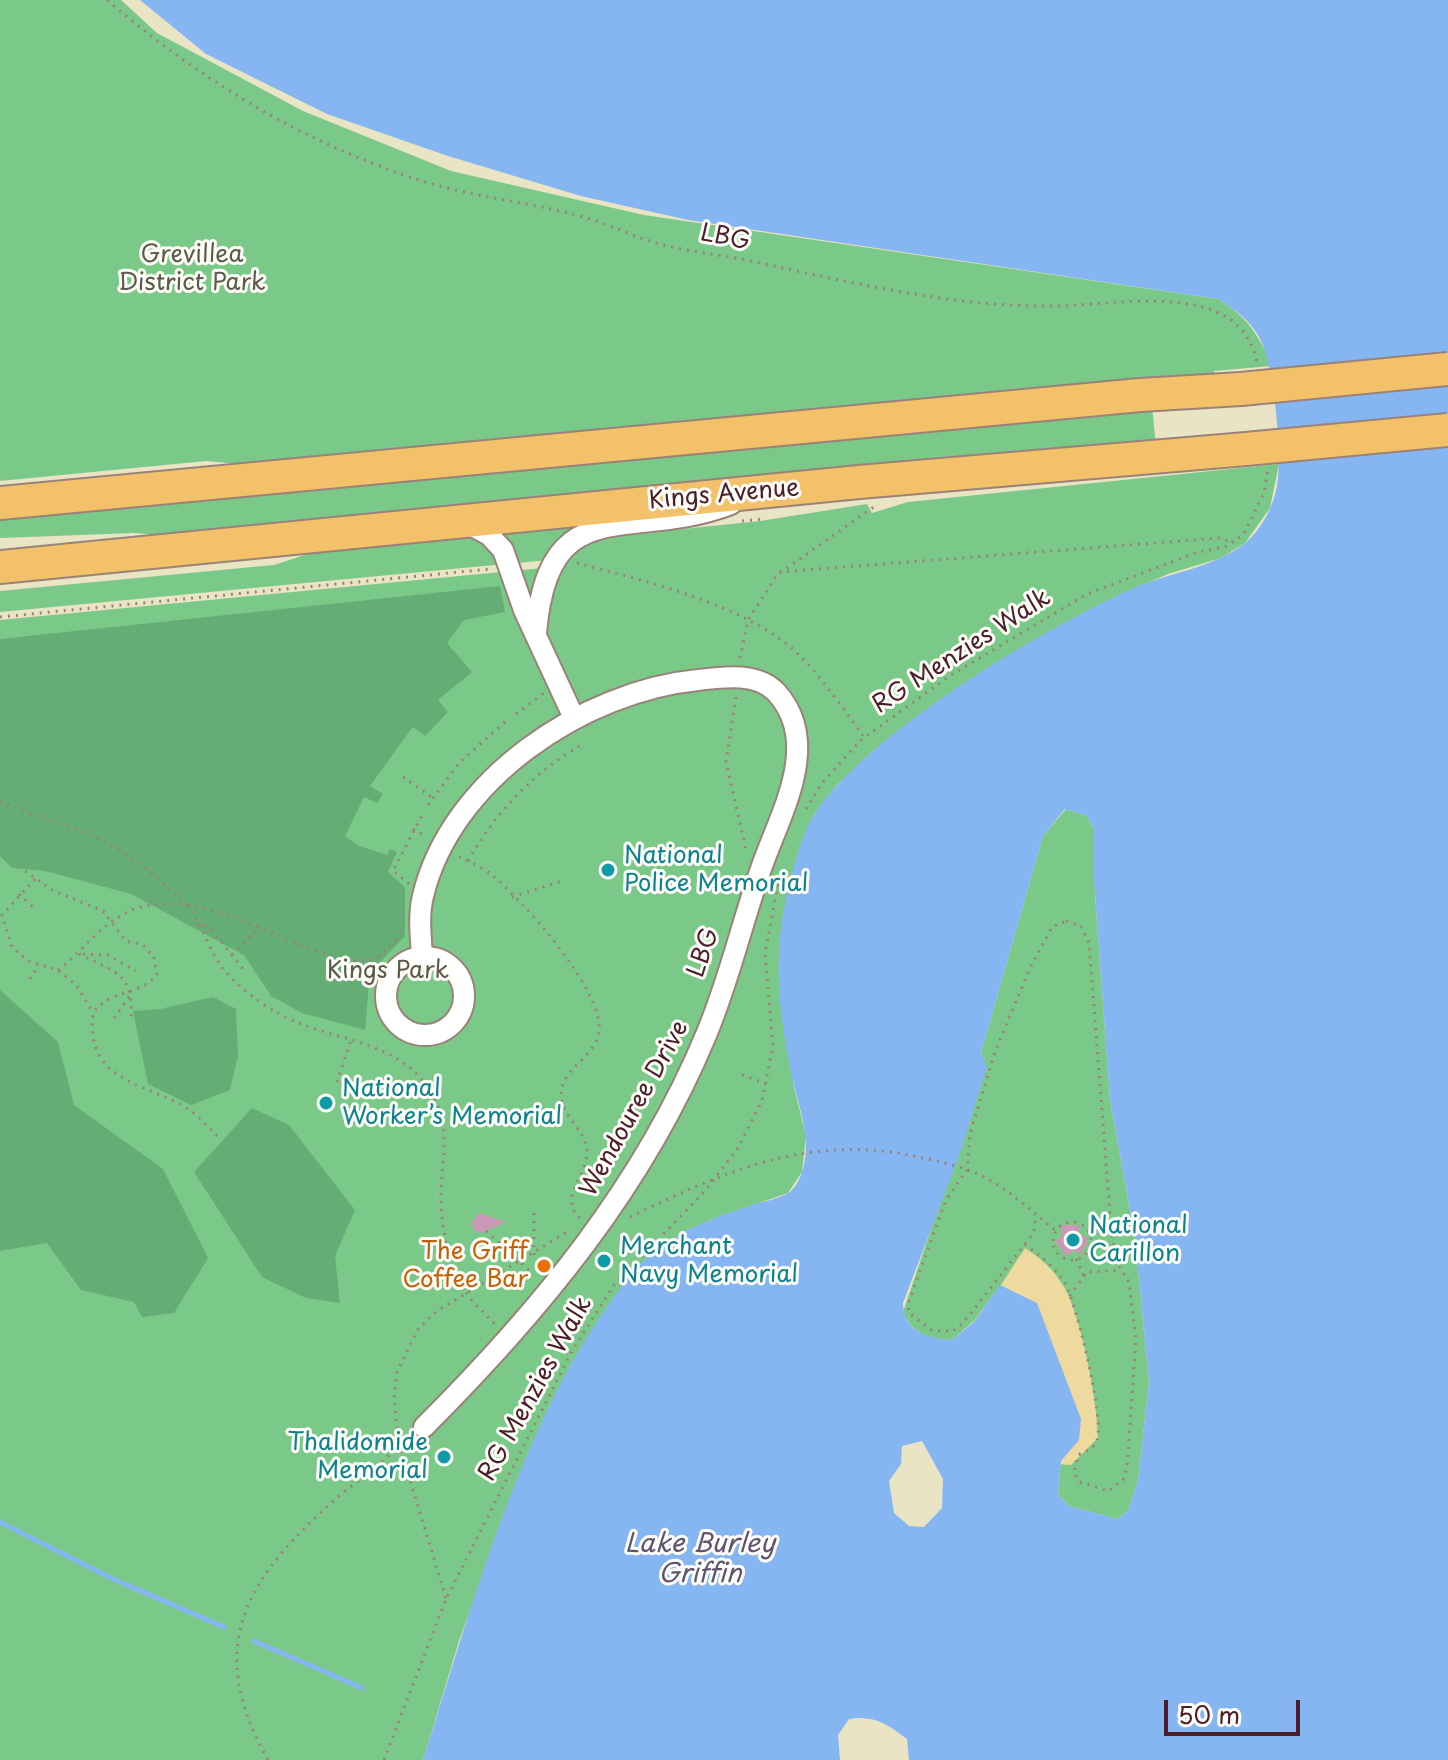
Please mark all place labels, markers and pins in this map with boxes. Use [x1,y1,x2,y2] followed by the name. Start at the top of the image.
[624,842,808,898] place label: National Police Memorial
[599,861,617,879] marker: National Police Memorial
[342,1075,562,1131] place label: National Worker’s Memorial
[317,1094,335,1112] marker: National Worker’s Memorial
[1089,1212,1187,1268] place label: National Carillon
[1064,1231,1082,1249] marker: National Carillon
[620,1233,798,1289] place label: Merchant Navy Memorial
[402,1238,528,1294] place label: The Griff Coffee Bar
[595,1252,613,1270] marker: Merchant Navy Memorial
[535,1257,553,1275] marker: The Griff Coffee Bar
[288,1429,428,1485] place label: Thalidomide Memorial
[435,1448,453,1466] marker: Thalidomide Memorial

